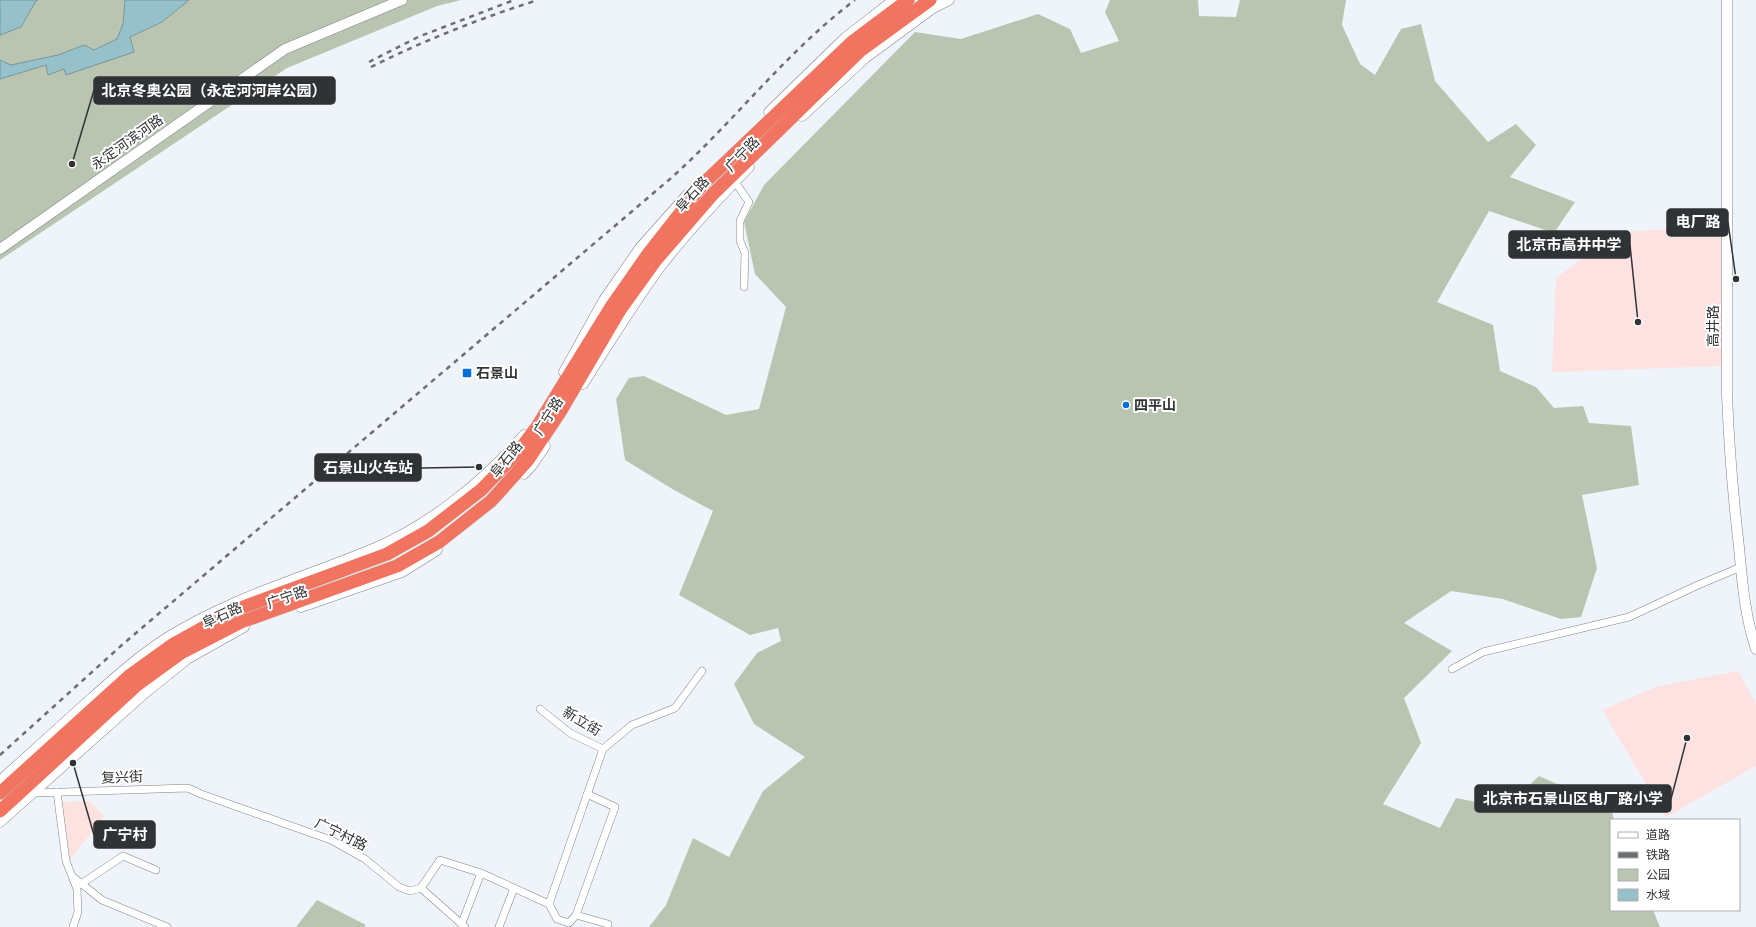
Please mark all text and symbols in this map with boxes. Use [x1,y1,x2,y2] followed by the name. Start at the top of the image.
[94,77,335,104] callout: 北京冬奥公园（永定河河岸公园）
[101,81,327,100] text: 北京冬奥公园（永定河河岸公园）
[87,111,167,173] street label: 永定河滨河路
[721,133,763,175] street label: 广宁路
[671,172,713,216] street label: 阜石路
[1667,209,1728,236] callout: 电厂路
[1675,212,1721,231] text: 电厂路
[1509,231,1630,258] callout: 北京市高井中学
[1516,235,1622,254] text: 北京市高井中学
[1704,305,1722,347] street label: 高井路
[476,364,518,382] place label: 石景山
[461,367,473,379] marker: 石景山
[529,393,567,439] street label: 广宁路
[1134,396,1176,414] place label: 四平山
[1121,400,1131,410] marker: 四平山
[486,437,526,481] street label: 阜石路
[315,454,421,481] callout: 石景山火车站
[323,458,413,477] text: 石景山火车站
[264,582,310,612] street label: 广宁路
[199,598,245,632] street label: 阜石路
[559,702,605,740] street label: 新立街
[101,767,143,787] street label: 复兴街
[1475,785,1671,812] callout: 北京市石景山区电厂路小学
[1483,789,1663,808] text: 北京市石景山区电厂路小学
[312,814,370,854] street label: 广宁村路
[1610,819,1740,911] legend
[94,821,155,848] callout: 广宁村
[102,825,148,844] text: 广宁村
[1646,827,1670,842] text: 道路
[1646,847,1670,862] text: 铁路
[1646,867,1670,882] text: 公园
[1646,887,1670,902] text: 水域

